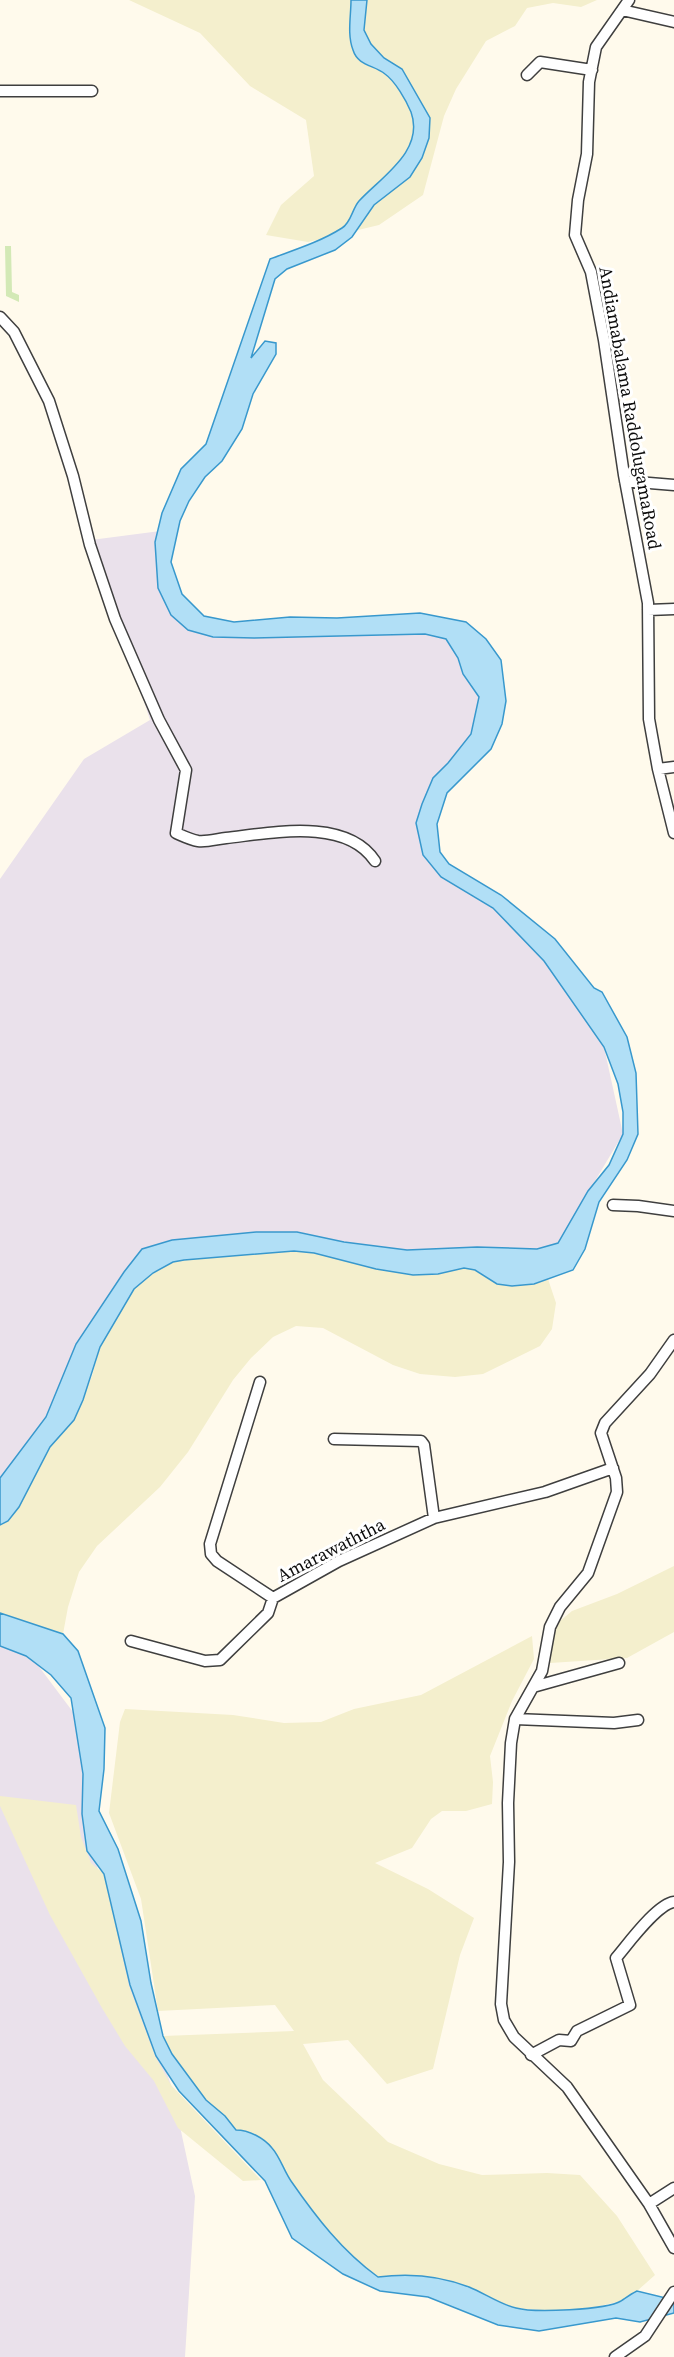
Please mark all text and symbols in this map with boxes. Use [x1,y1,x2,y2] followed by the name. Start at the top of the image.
[593,264,668,551] street label: Andiamabalama RaddolugamaRoad
[272,1511,390,1588] street label: Amarawaththa

